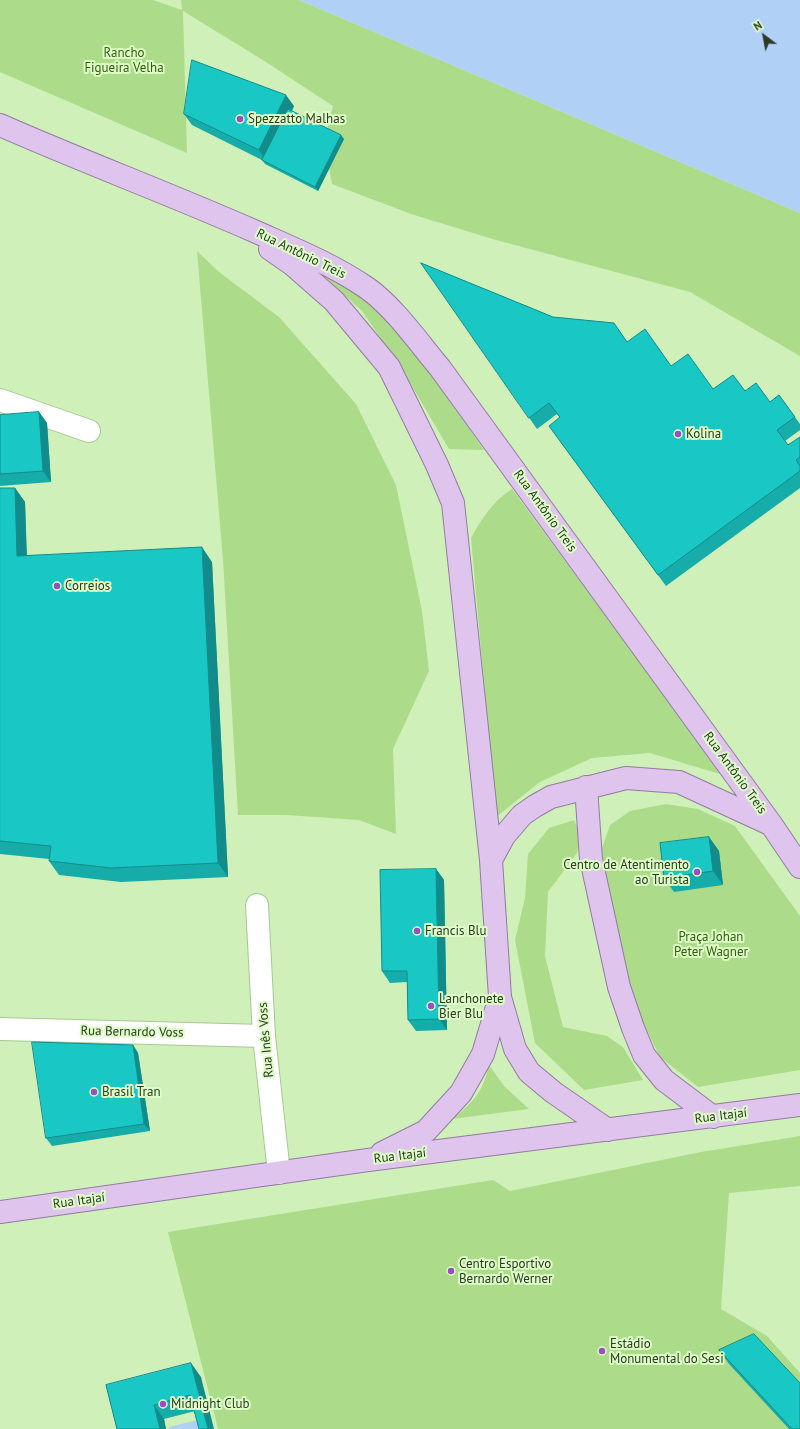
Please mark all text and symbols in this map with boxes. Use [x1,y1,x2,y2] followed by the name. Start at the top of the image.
[744,16,784,56] north arrow
[751,18,764,34] text: N
[84,45,164,76] park label: Rancho Figueira Velha
[248,111,345,127] place label: Spezzatto Malhas
[235,114,245,124] marker: Spezzatto Malhas
[254,226,348,282] street label: Rua Antônio Treis
[686,426,721,442] place label: Kolina
[673,429,683,439] marker: Kolina
[510,467,580,555] street label: Rua Antônio Treis
[65,578,110,594] place label: Correios
[52,581,62,591] marker: Correios
[700,729,770,817] street label: Rua Antônio Treis
[563,857,689,888] place label: Centro de Atentimento ao Turista
[692,867,702,877] marker: Centro de Atentimento ao Turista
[425,923,486,939] place label: Francis Blu
[412,926,422,936] marker: Francis Blu
[674,929,748,960] park label: Praça Johan Peter Wagner
[439,991,504,1022] place label: Lanchonete Bier Blu
[426,1001,436,1011] marker: Lanchonete Bier Blu
[255,1002,277,1078] street label: Rua Inês Voss
[80,1023,184,1041] street label: Rua Bernardo Voss
[102,1084,161,1100] place label: Brasil Tran
[89,1087,99,1097] marker: Brasil Tran
[694,1105,748,1127] street label: Rua Itajaí
[373,1145,427,1167] street label: Rua Itajaí
[52,1190,106,1212] street label: Rua Itajaí
[459,1256,552,1287] place label: Centro Esportivo Bernardo Werner
[446,1266,456,1276] marker: Centro Esportivo Bernardo Werner
[610,1336,724,1367] place label: Estádio Monumental do Sesi
[597,1346,607,1356] marker: Estádio Monumental do Sesi
[171,1396,250,1412] place label: Midnight Club
[158,1399,168,1409] marker: Midnight Club

